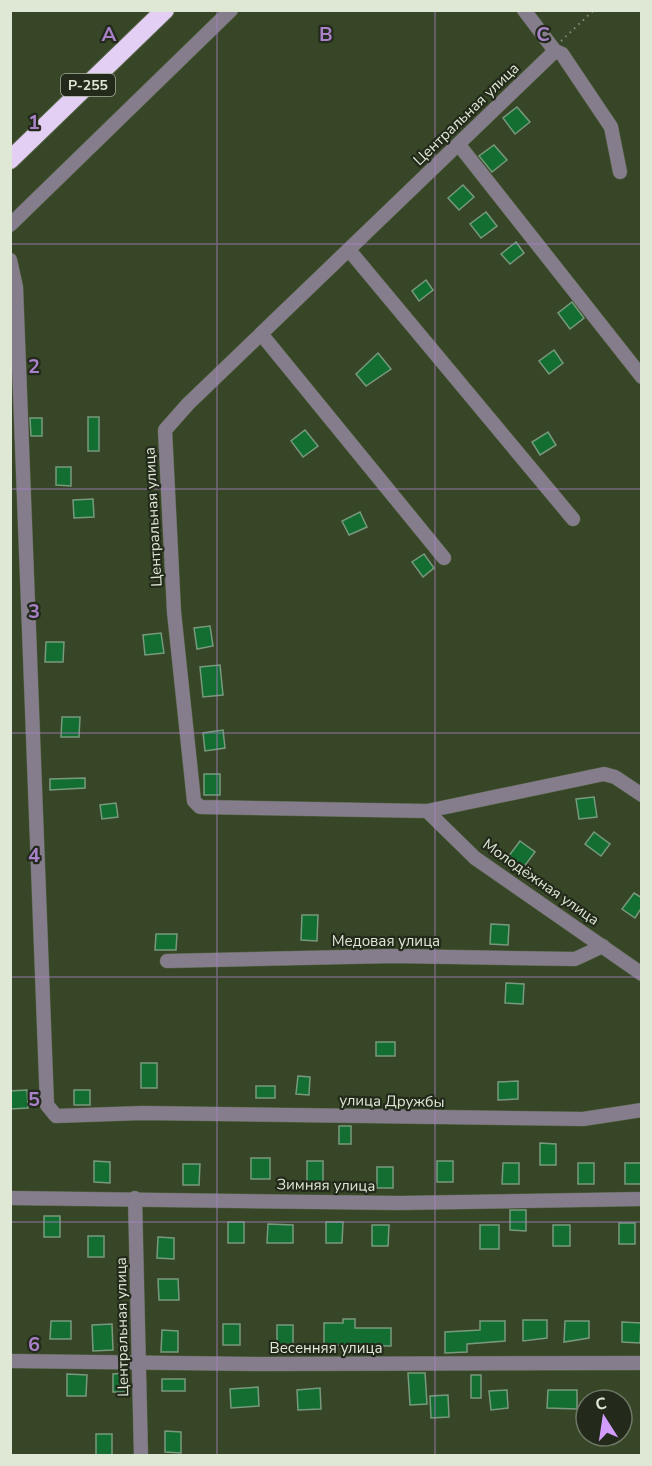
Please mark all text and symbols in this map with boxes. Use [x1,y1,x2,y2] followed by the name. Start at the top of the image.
[102,21,117,48] text: A
[319,21,333,48] text: B
[536,21,550,48] text: C
[409,58,523,170] street label: Центральная улица
[61,74,115,96] road number: Р-255
[28,109,40,136] text: 1
[28,353,40,380] text: 2
[139,447,167,587] street label: Центральная улица
[28,598,40,625] text: 3
[479,834,603,930] street label: Молодёжная улица
[28,842,40,869] text: 4
[332,931,440,951] street label: Медовая улица
[28,1086,40,1113] text: 5
[339,1090,445,1112] street label: улица Дружбы
[276,1174,376,1196] street label: Зимняя улица
[111,1257,133,1397] street label: Центральная улица
[28,1331,40,1358] text: 6
[270,1338,382,1358] street label: Весенняя улица
[574,1388,634,1448] north arrow
[593,1392,609,1416] text: С

